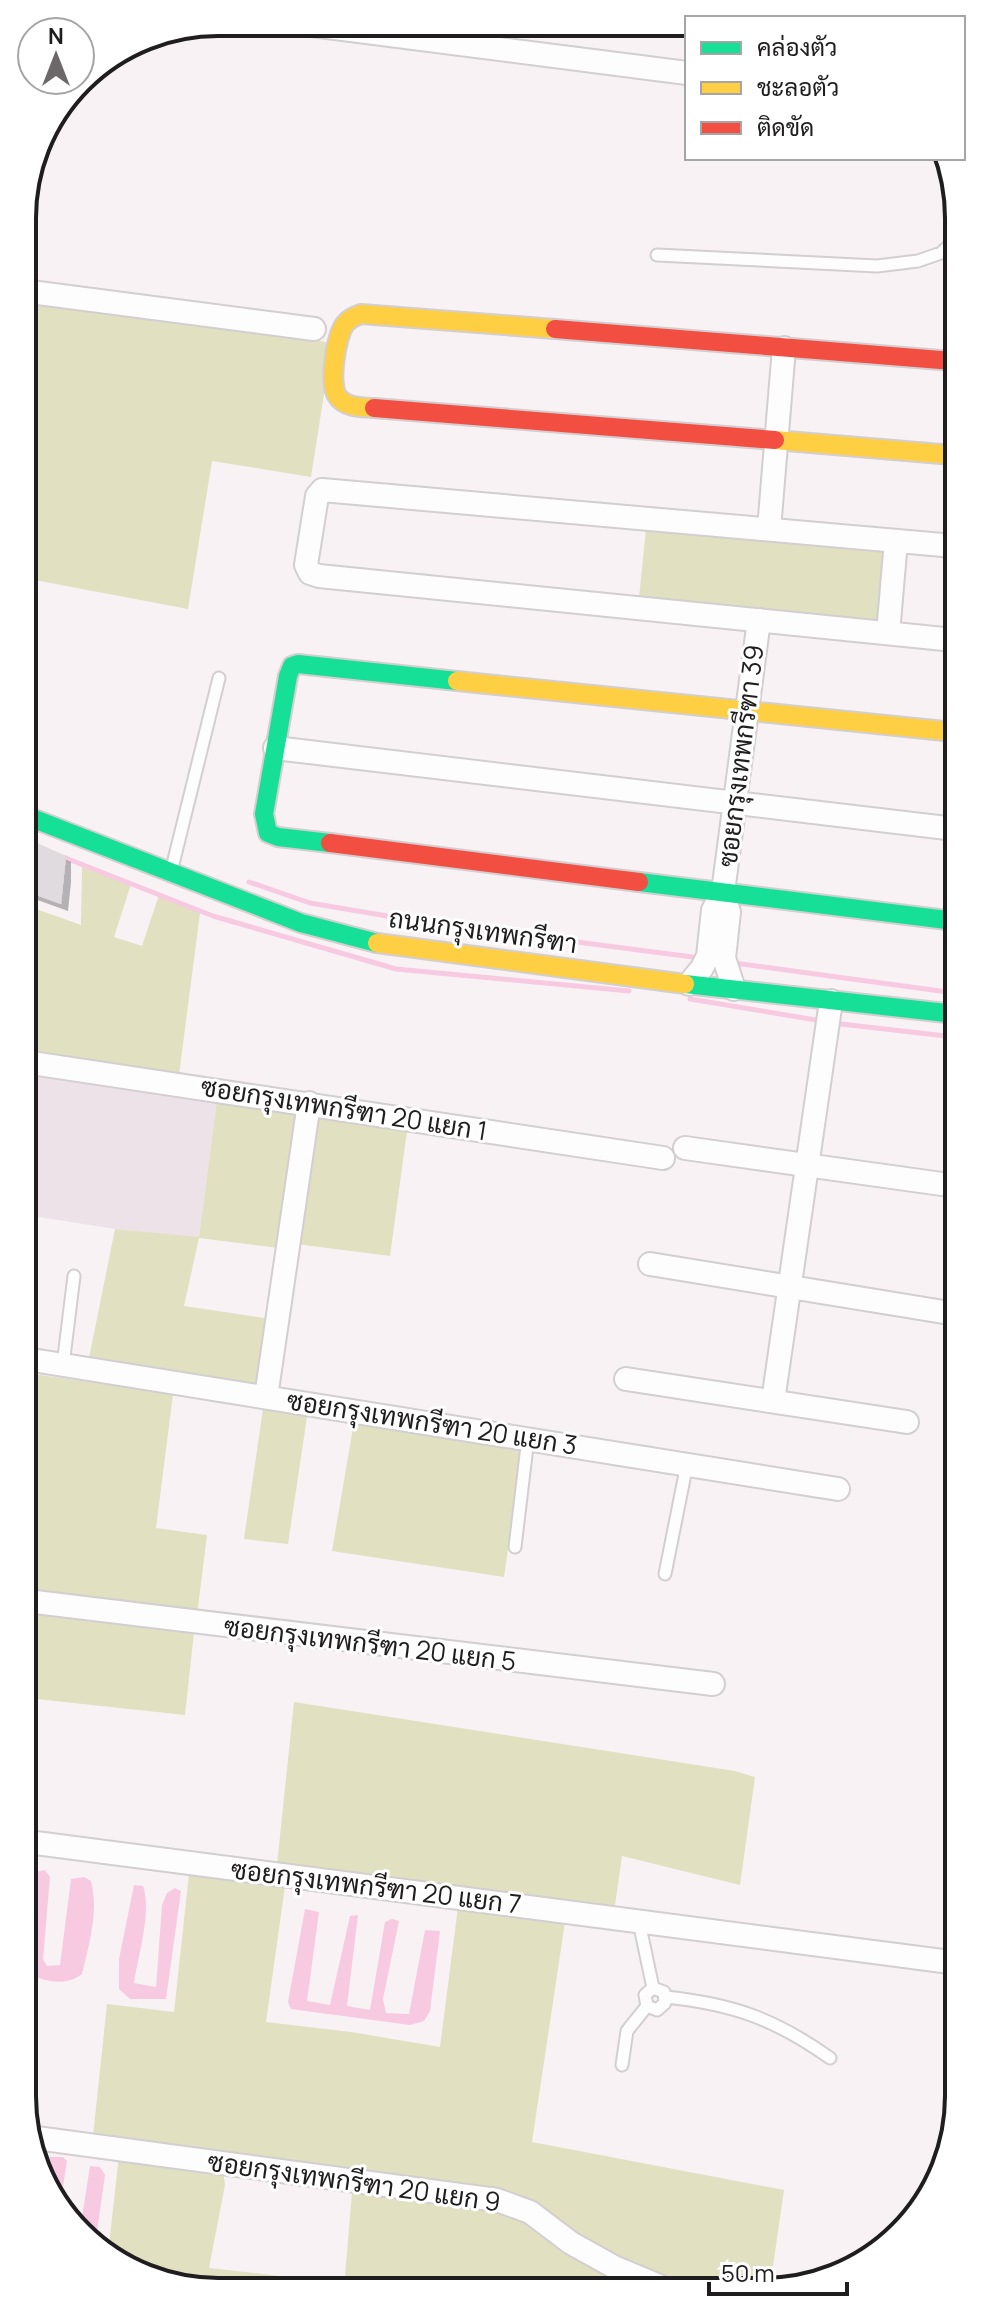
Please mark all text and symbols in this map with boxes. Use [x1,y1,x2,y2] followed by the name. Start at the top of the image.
[16,16,96,96] north arrow
[685,16,965,160] legend
[48,21,64,51] text: N
[757,30,837,63] text: คล่องตัว
[757,70,839,103] text: ชะลอตัว
[757,110,814,143] text: ติดขัด
[709,643,772,869] street label: ซอยกรุงเทพกรีฑา 39
[386,899,580,962] street label: ถนนกรุงเทพกรีฑา
[198,1068,490,1149] street label: ซอยกรุงเทพกรีฑา 20 แยก 1
[284,1381,580,1464] street label: ซอยกรุงเทพกรีฑา 20 แยก 3
[222,1607,518,1680] street label: ซอยกรุงเทพกรีฑา 20 แยก 5
[229,1850,523,1923] street label: ซอยกรุงเทพกรีฑา 20 แยก 7
[205,2143,503,2220] street label: ซอยกรุงเทพกรีฑา 20 แยก 9
[709,2246,847,2296] scale bar
[721,2256,775,2289] text: 50 m

